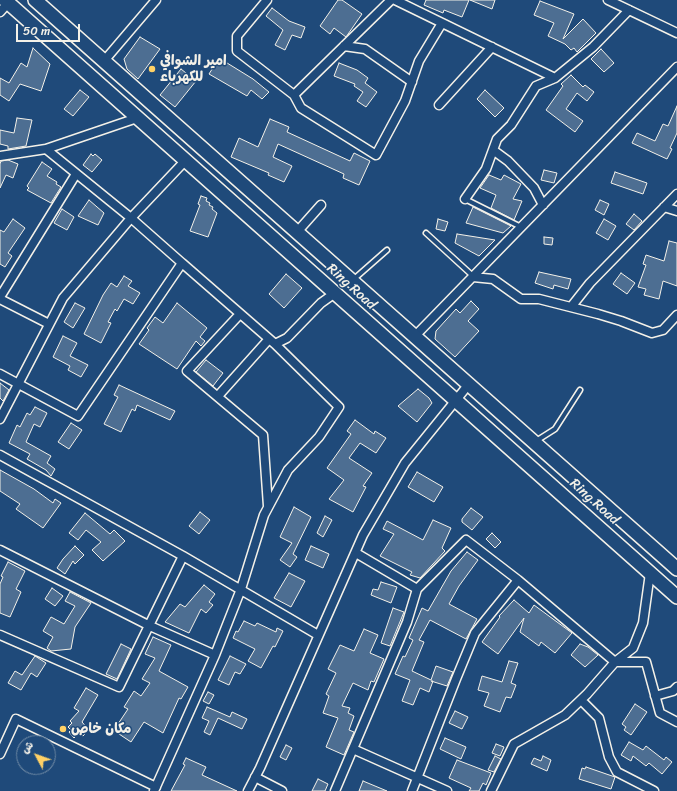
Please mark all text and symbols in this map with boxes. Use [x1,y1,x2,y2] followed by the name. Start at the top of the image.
[18,16,82,42] scale bar
[23,20,50,42] text: 50 m
[160,53,227,86] place label: امير الشوافي للكهرباء
[147,64,157,74] marker: امير الشوافي للكهرباء
[323,260,379,314] street label: Ring Road
[566,475,622,529] street label: Ring Road
[71,721,131,737] place label: مكان خاص
[58,724,68,734] marker: مكان خاص
[16,735,56,775] north arrow
[16,737,38,758] text: ش

